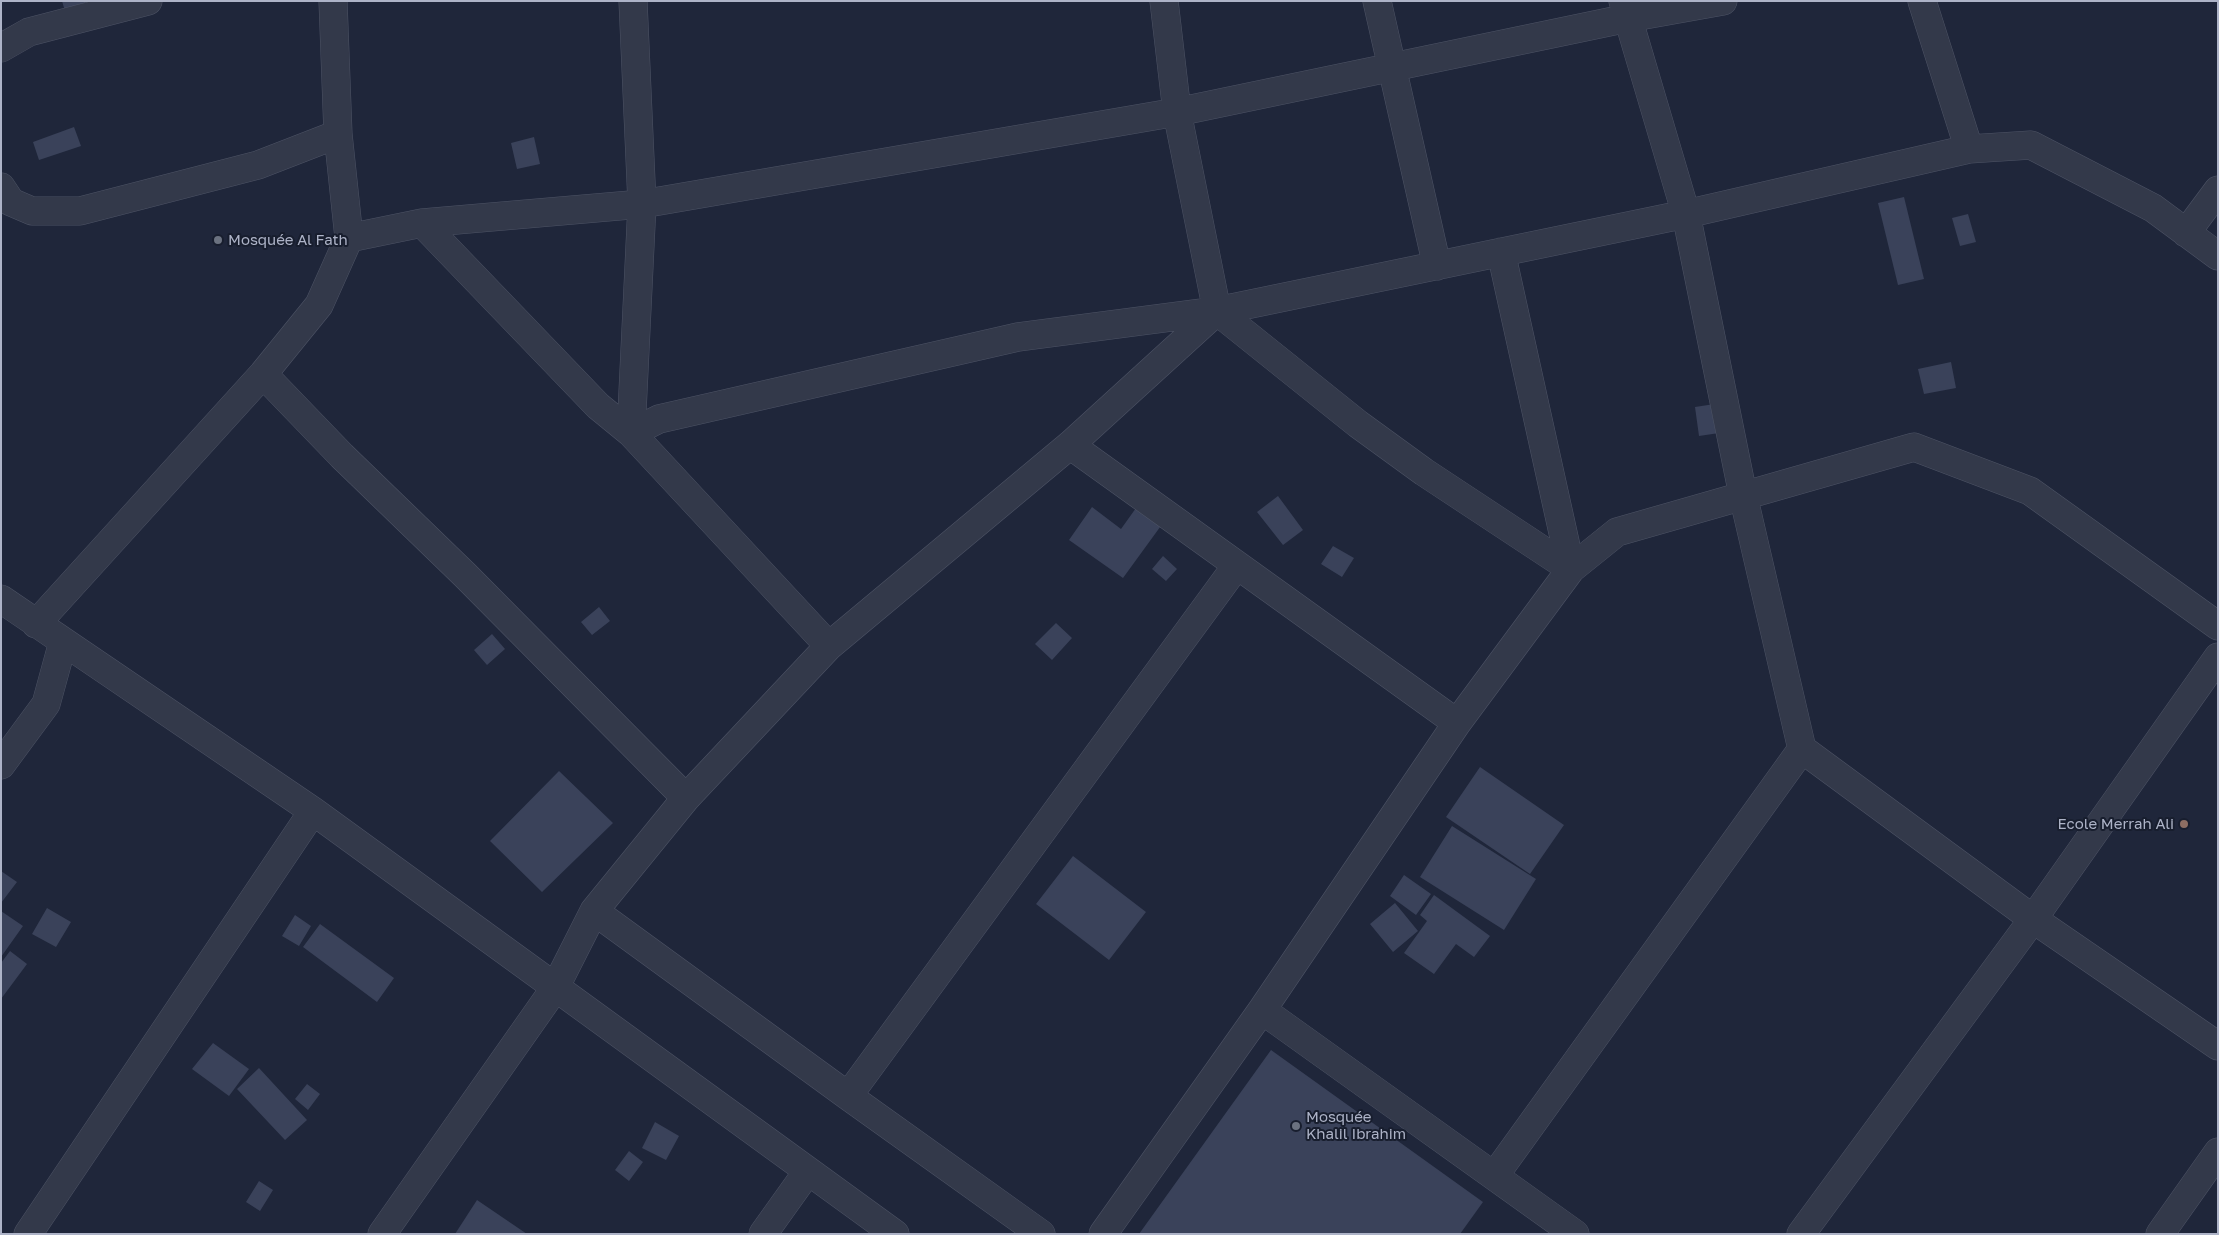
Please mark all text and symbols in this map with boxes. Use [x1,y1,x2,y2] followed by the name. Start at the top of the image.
[228,231,348,249] place label: Mosquée Al Fath
[212,234,224,246] marker: Mosquée Al Fath
[2058,815,2174,833] place label: Ecole Merrah Ali
[2178,818,2190,830] marker: Ecole Merrah Ali
[1306,1108,1406,1143] place label: Mosquée Khalil Ibrahim
[1290,1120,1302,1132] marker: Mosquée Khalil Ibrahim

